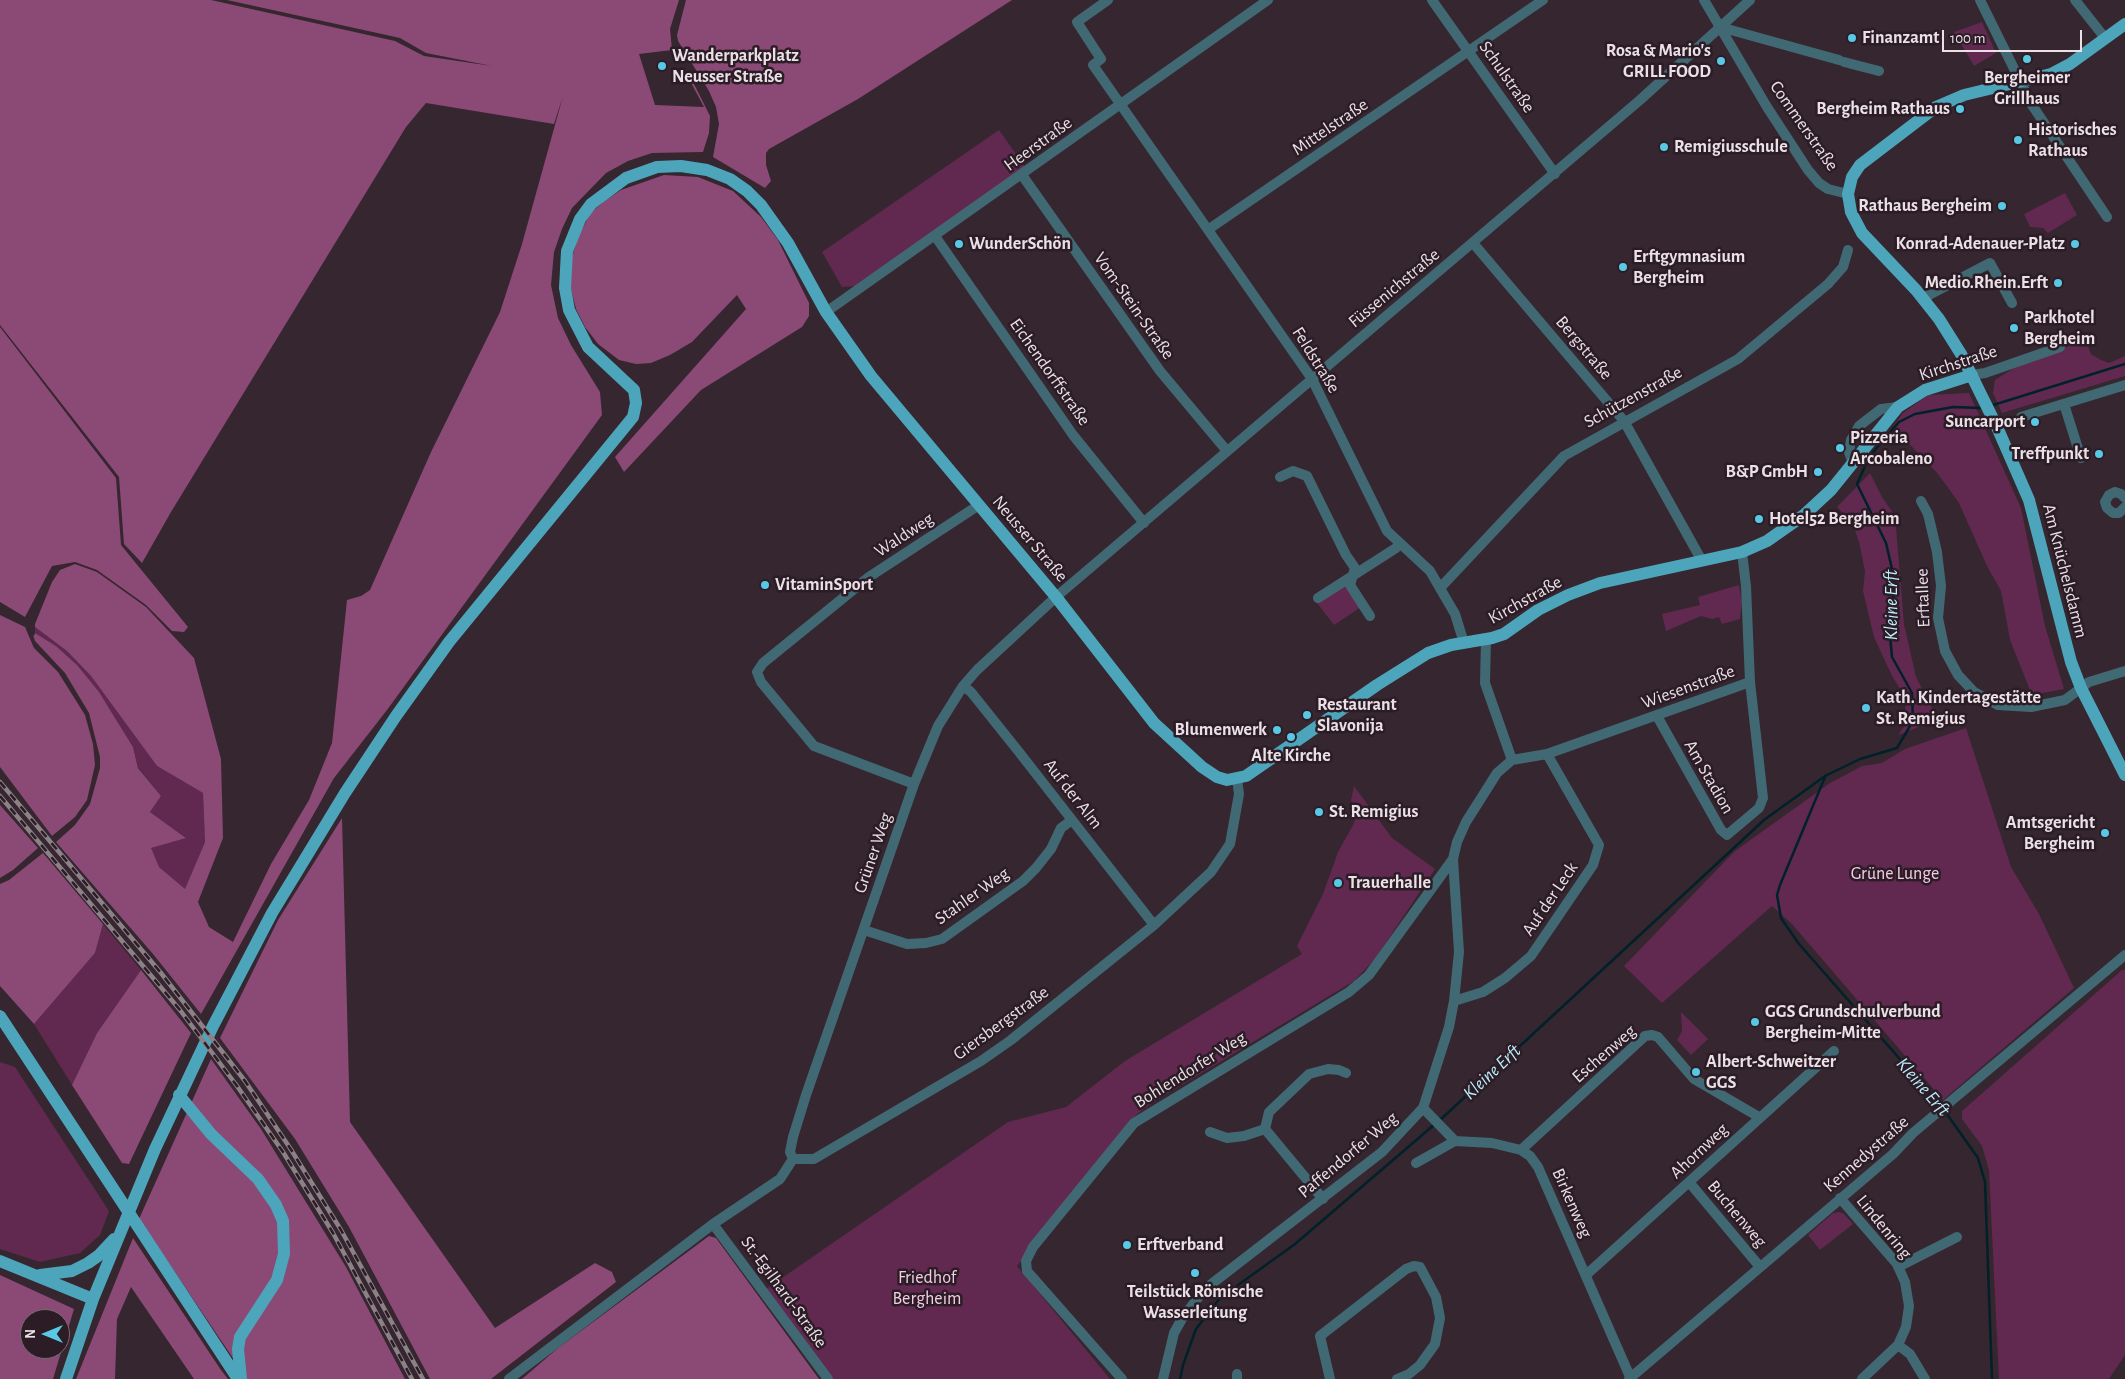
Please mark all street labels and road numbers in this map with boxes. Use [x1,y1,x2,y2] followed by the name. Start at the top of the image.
[1474,37,1540,117] street label: Schulstraße
[1765,77,1843,175] street label: Commerstraße
[1288,94,1372,160] street label: Mittelstraße
[1000,112,1076,176] street label: Heerstraße
[1344,244,1444,332] street label: Füssenichstraße
[1089,248,1179,364] street label: Vom-Stein-Straße
[1551,312,1617,384] street label: Bergstraße
[1005,314,1095,430] street label: Eichendorffstraße
[1287,323,1345,397] street label: Feldstraße
[1916,340,2000,386] street label: Kirchstraße
[1580,361,1686,433] street label: Schützenstraße
[988,491,1072,587] street label: Neusser Straße
[2038,502,2092,640] street label: Am Knüchelsdamm
[870,508,938,562] street label: Waldweg
[1911,568,1935,628] street label: Erftallee
[1484,571,1566,629] street label: Kirchstraße
[1638,660,1738,714] street label: Wiesenstraße
[1679,736,1739,818] street label: Am Stadion
[1039,755,1107,833] street label: Auf der Alm
[849,810,897,896] street label: Grüner Weg
[1517,858,1583,940] street label: Auf der Leck
[931,863,1013,929] street label: Stahler Weg
[949,981,1053,1065] street label: Giersbergstraße
[1568,1020,1640,1088] street label: Eschenweg
[1130,1027,1250,1113] street label: Bohlendorfer Weg
[1294,1107,1402,1203] street label: Paffendorfer Weg
[1819,1111,1913,1197] street label: Kennedystraße
[1665,1119,1733,1183] street label: Ahornweg
[1547,1165,1597,1241] street label: Birkenweg
[1703,1176,1771,1252] street label: Buchenweg
[1852,1191,1916,1263] street label: Lindenring
[736,1232,832,1352] street label: St.-Egilhard-Straße

